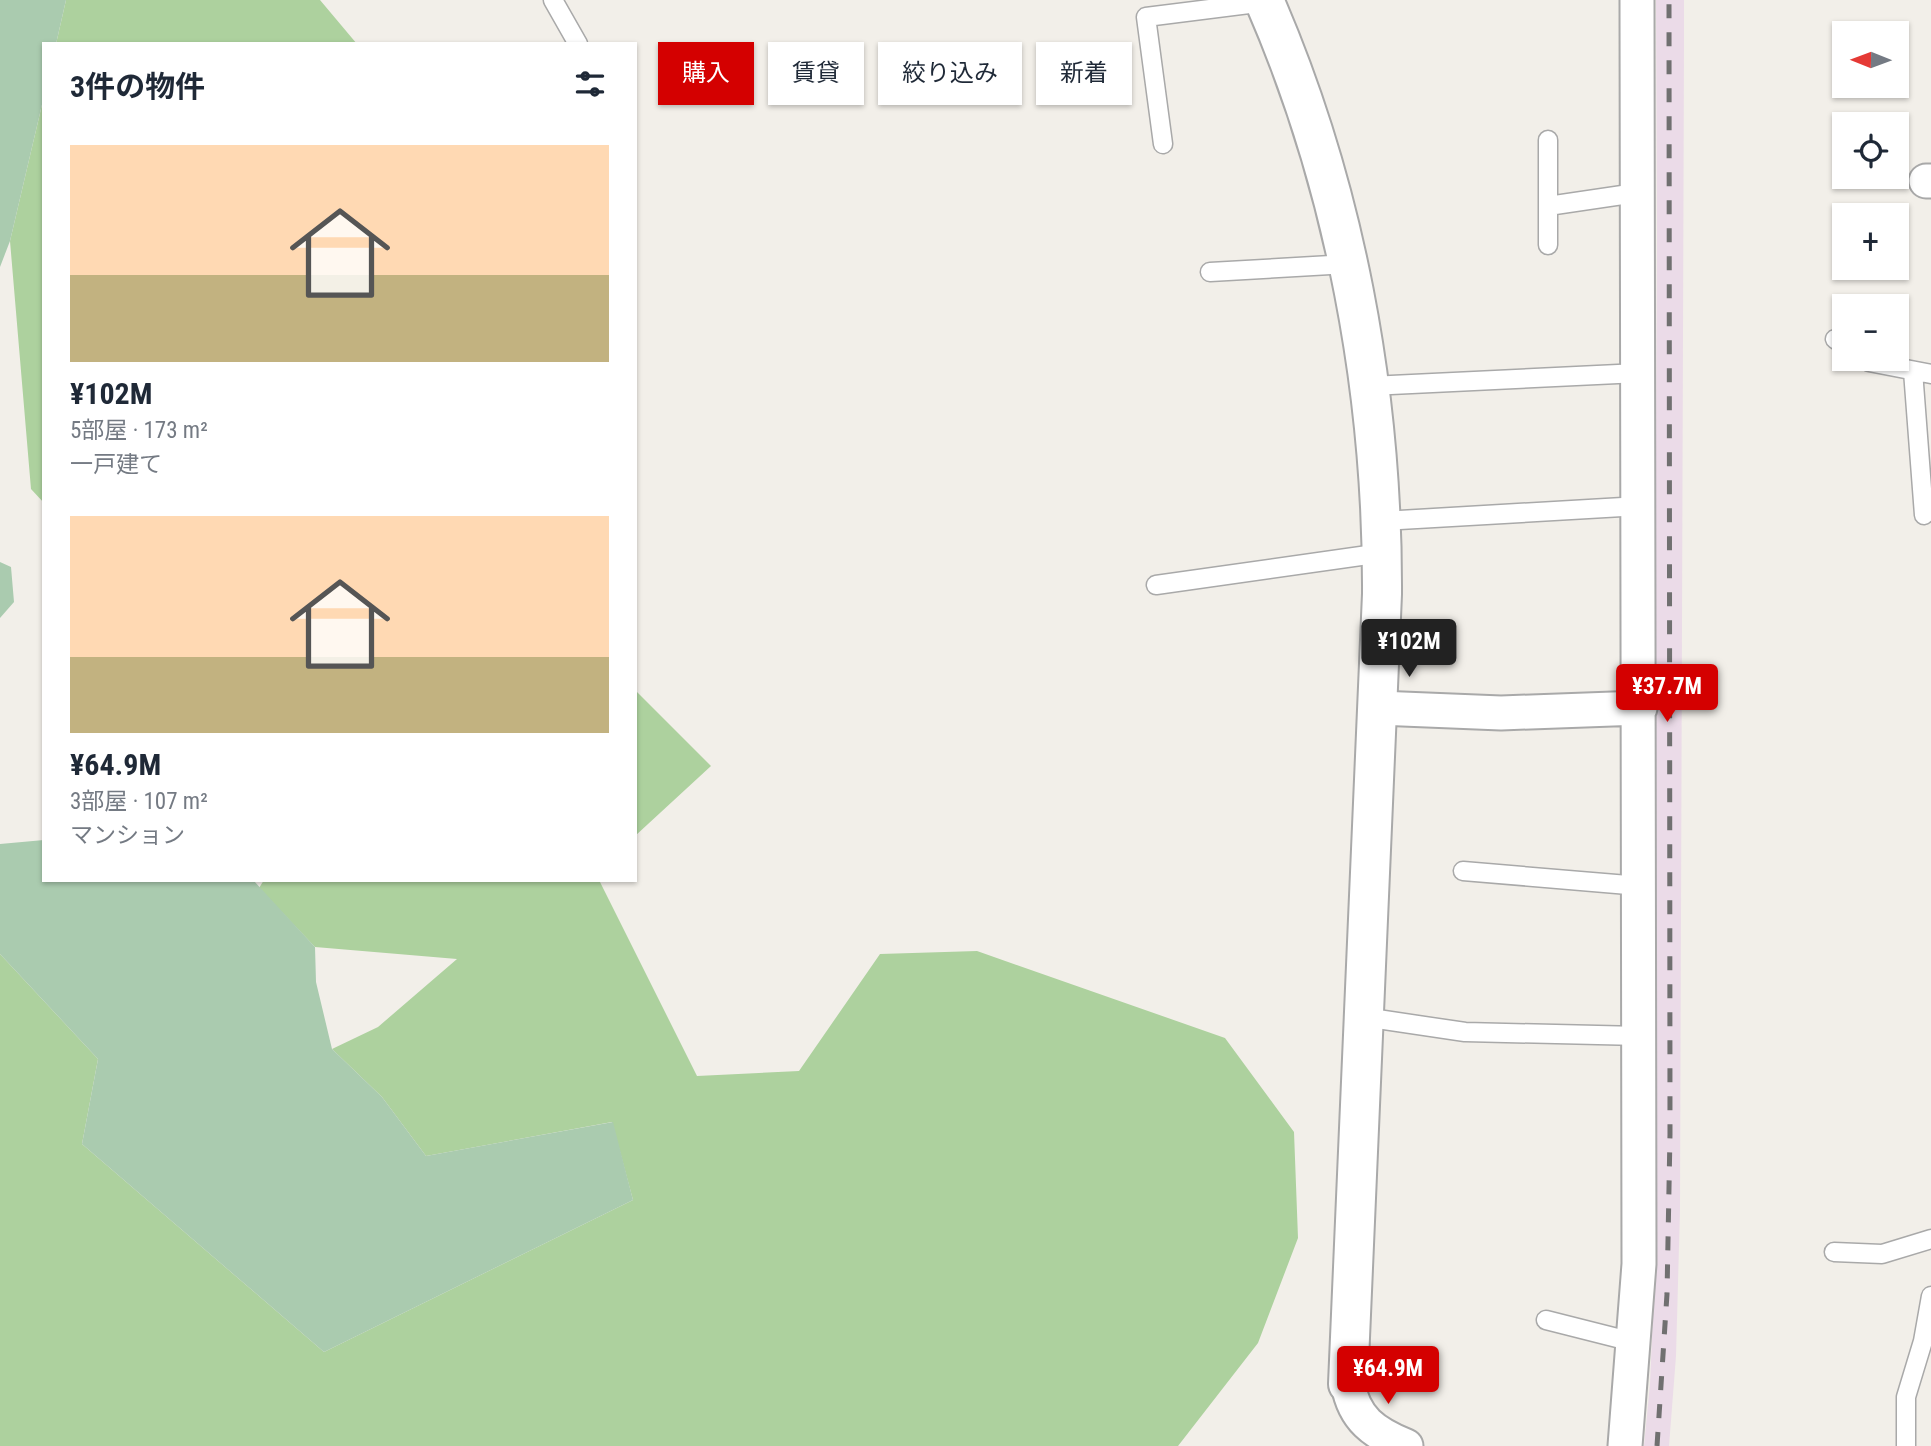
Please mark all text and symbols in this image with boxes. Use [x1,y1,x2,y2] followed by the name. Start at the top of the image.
[1832,21,1909,98] north arrow
[1832,21,1909,371] map controls
[658,42,754,105] chip: 購入
[768,42,864,105] chip: 賃貸
[878,42,1022,105] chip: 絞り込み
[1036,42,1132,105] chip: 新着
[571,65,609,103] icon: filters
[70,69,205,104] text: 3件の物件
[1832,112,1909,189] button: locate
[277,190,403,316] icon: home
[1832,203,1909,280] button: +
[1832,294,1909,371] button: −
[70,376,153,411] text: ¥102M
[70,417,208,444] text: 5部屋 · 173 m²
[70,451,162,478] text: 一戸建て
[277,561,403,687] icon: home
[1360,620,1458,679] pin: ¥102M
[1377,628,1441,655] text: ¥102M
[1610,664,1724,724] pin: ¥37.7M
[1632,673,1702,700] text: ¥37.7M
[70,747,161,782] text: ¥64.9M
[70,788,208,815] text: 3部屋 · 107 m²
[70,822,185,849] text: マンション
[1331,1346,1445,1406] pin: ¥64.9M
[1353,1355,1423,1382] text: ¥64.9M

